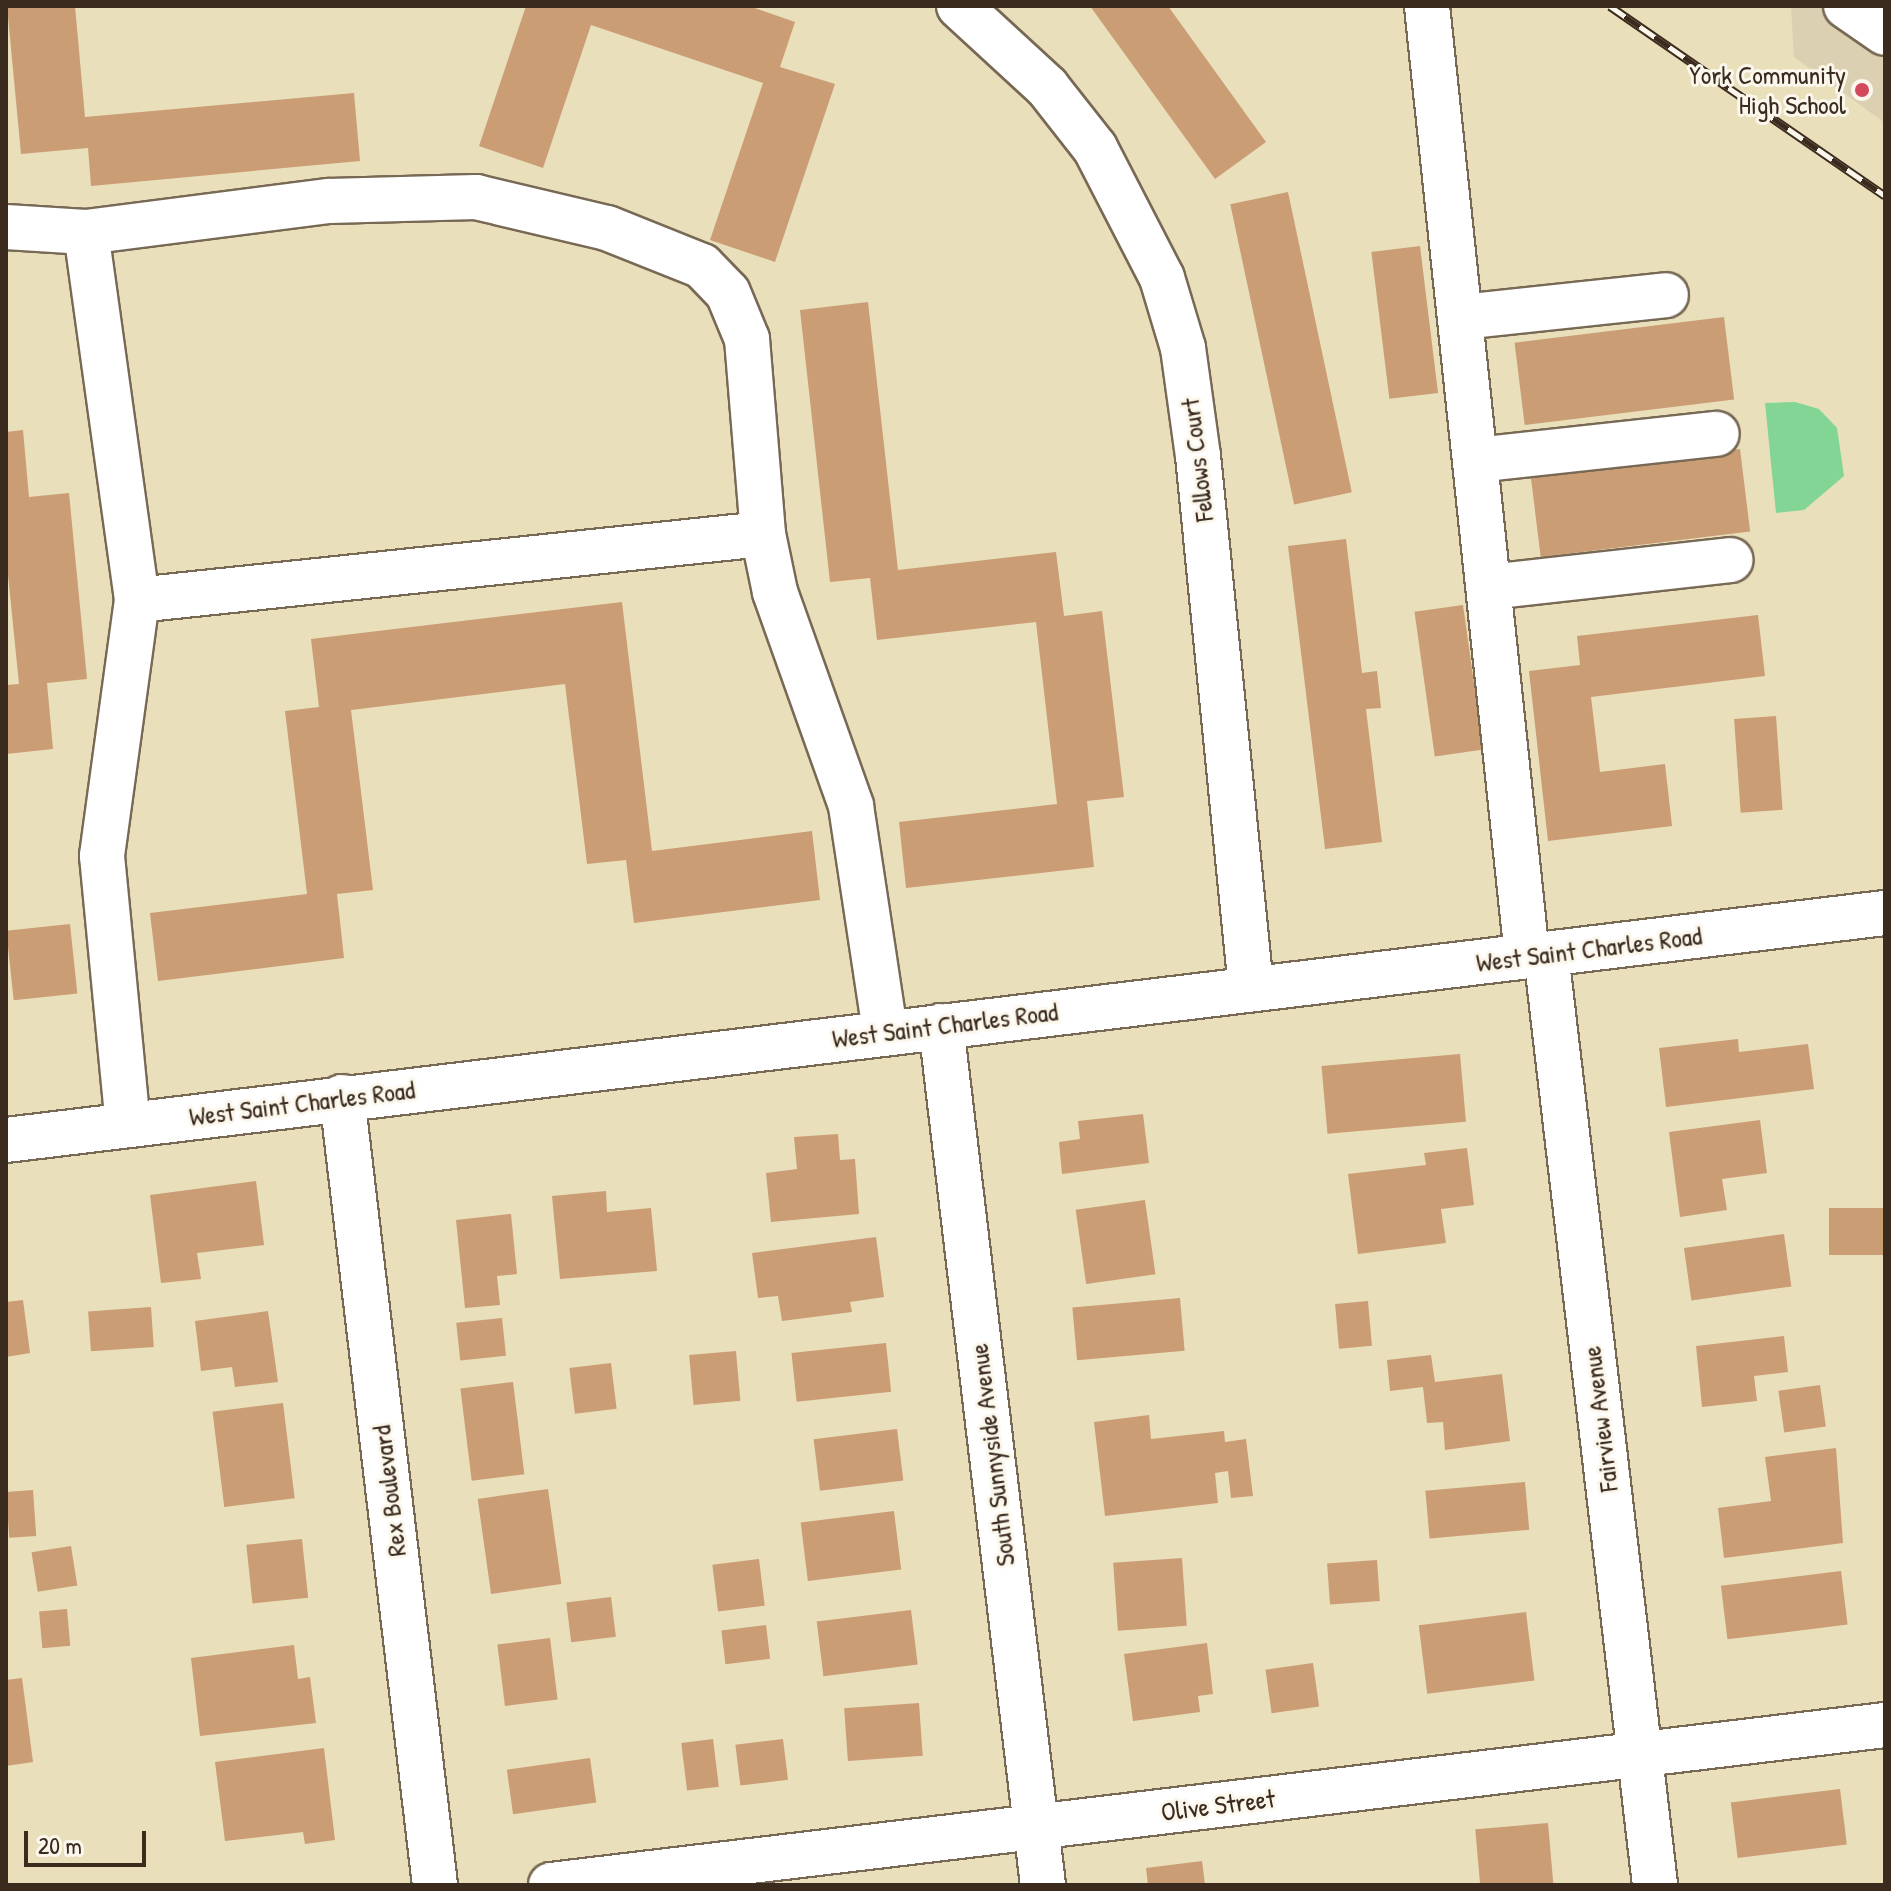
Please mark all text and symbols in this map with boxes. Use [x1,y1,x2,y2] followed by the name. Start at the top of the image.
[1689,59,1846,120] place label: York Community High School
[1853,81,1871,99] marker: York Community High School
[1174,397,1220,523] street label: Fellows Court
[1474,920,1704,978] street label: West Saint Charles Road
[830,996,1060,1054] street label: West Saint Charles Road
[187,1074,417,1132] street label: West Saint Charles Road
[963,1342,1021,1568] street label: South Sunnyside Avenue
[1576,1344,1624,1494] street label: Fairview Avenue
[365,1424,413,1558] street label: Rex Boulevard
[1159,1783,1277,1827] street label: Olive Street
[28,1815,150,1865] scale bar
[38,1829,82,1861] text: 20 m

